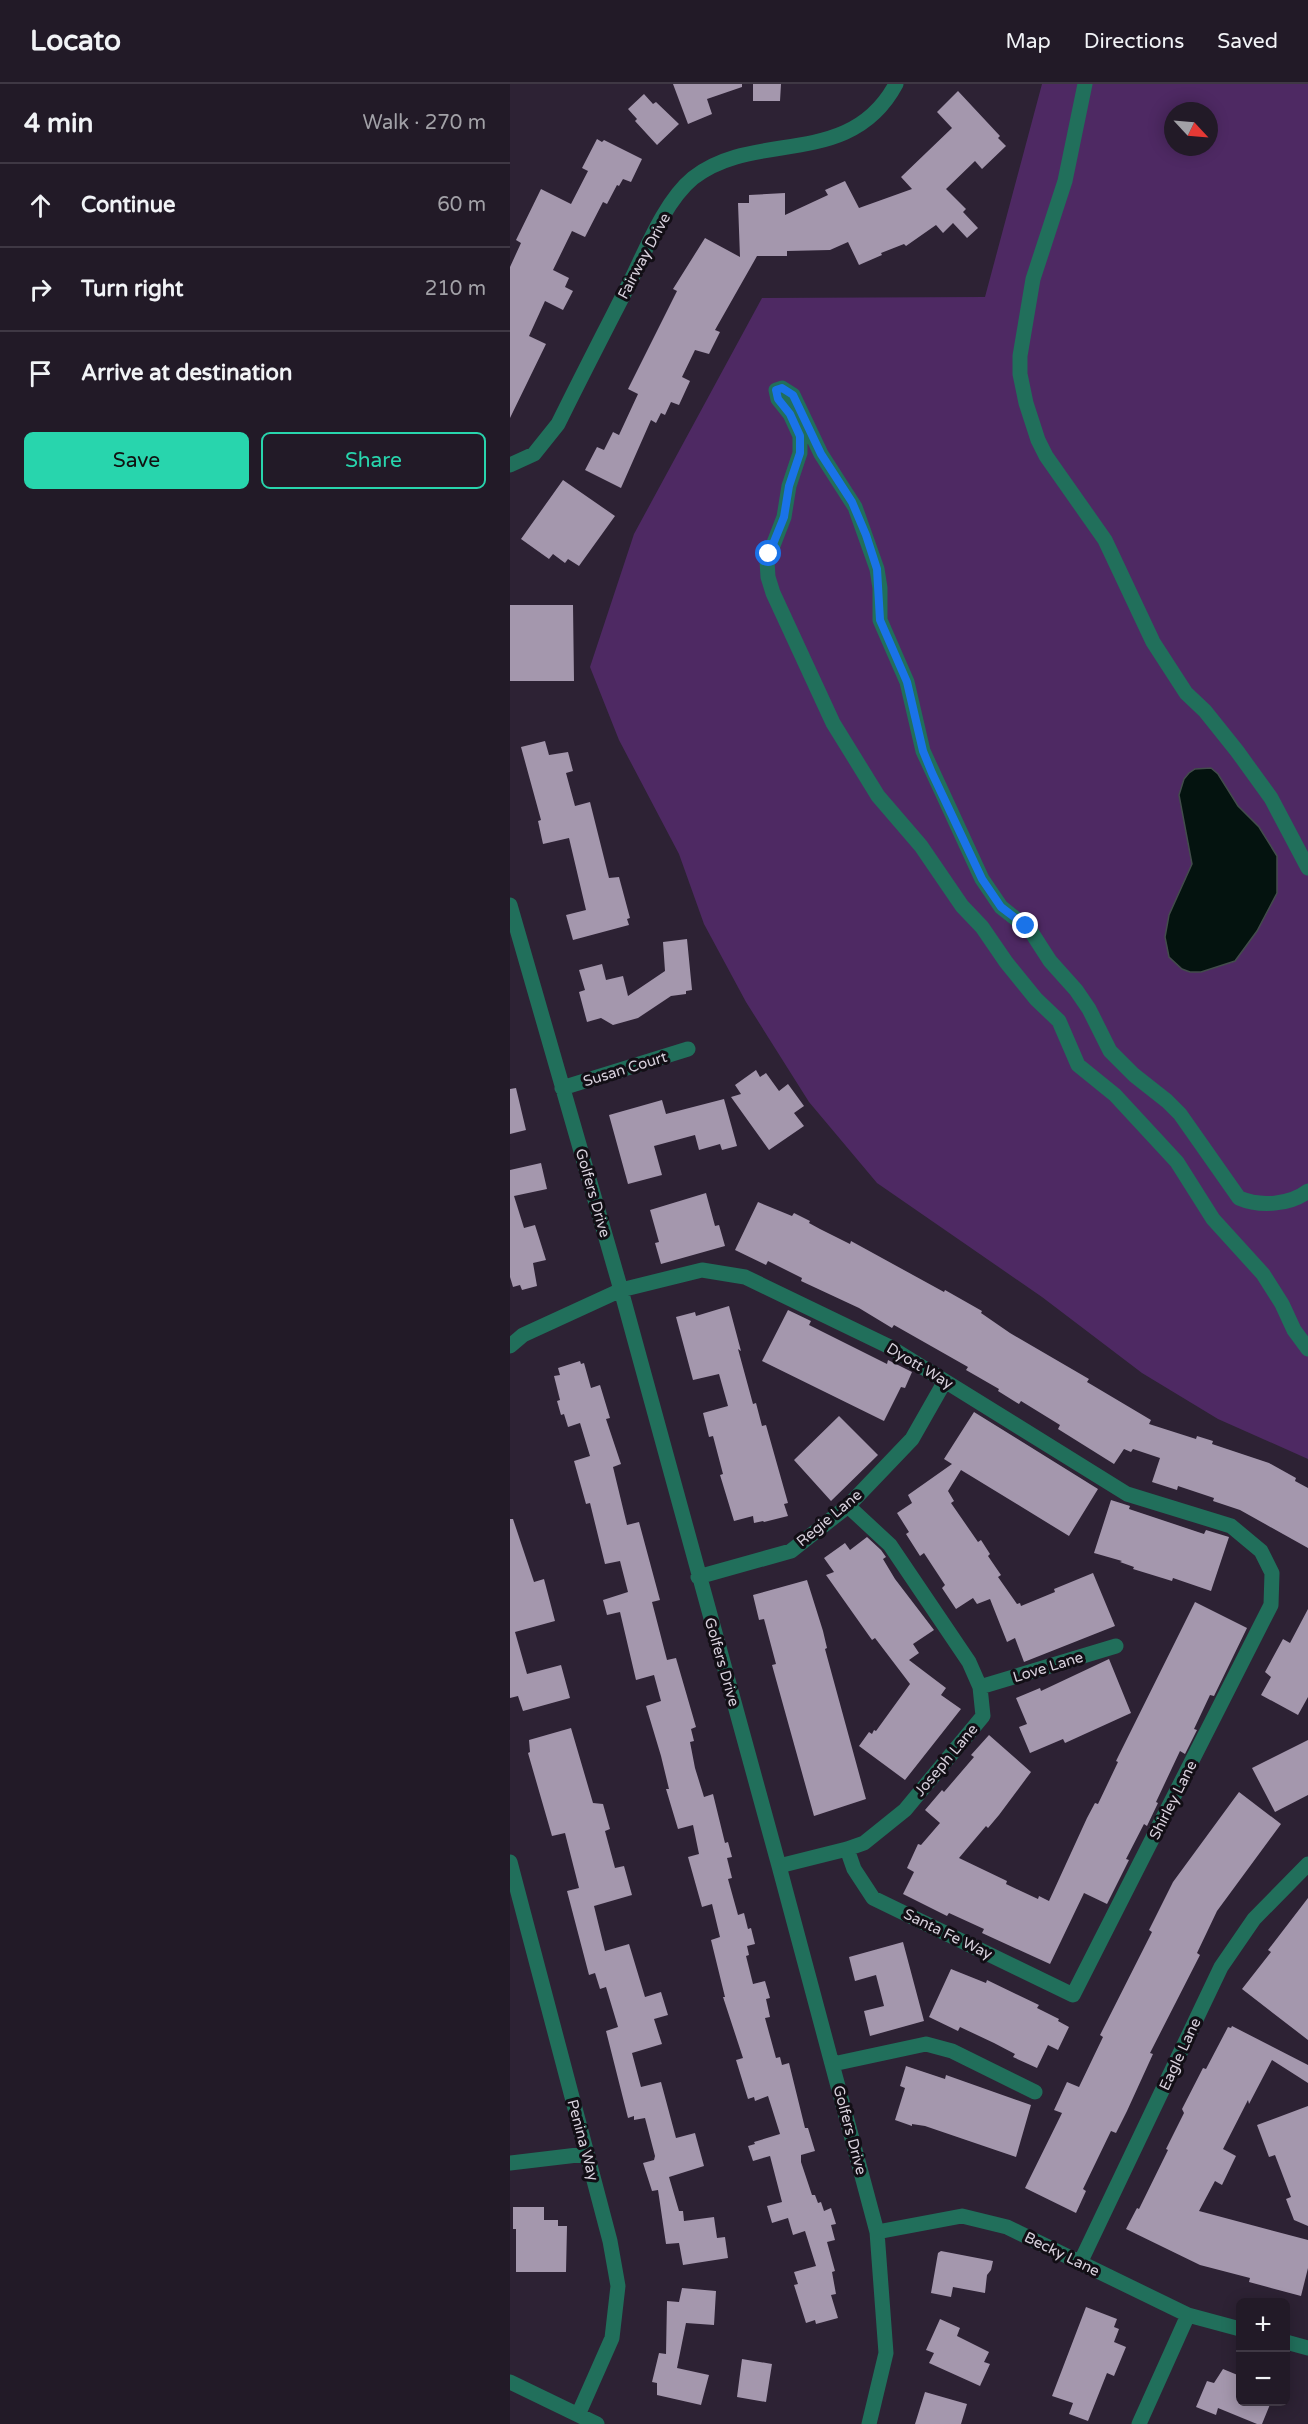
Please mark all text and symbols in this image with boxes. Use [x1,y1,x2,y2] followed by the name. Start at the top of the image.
[30,24,121,58] text: Locato
[1005,29,1051,54] text: Map
[1084,29,1184,54] text: Directions
[1217,29,1278,54] text: Saved
[1164,102,1218,156] north arrow
[24,108,93,139] text: 4 min
[363,111,486,135] text: Walk · 270 m
[24,189,57,222] icon: ahead
[81,192,176,218] text: Continue
[437,193,486,217] text: 60 m
[614,210,674,302] street label: Fairway Drive
[24,273,57,306] icon: right
[81,276,183,302] text: Turn right
[425,277,486,301] text: 210 m
[24,357,57,390] icon: arrive
[81,360,292,386] text: Arrive at destination
[24,432,249,489] button: Save
[261,432,486,489] button: Share
[755,540,781,566] route start
[1012,912,1038,938] route end
[581,1048,669,1090] street label: Susan Court
[572,1146,614,1240] street label: Golfers Drive
[883,1339,957,1393] street label: Dyott Way
[793,1486,865,1550] street label: Regie Lane
[701,1615,743,1709] street label: Golfers Drive
[1011,1648,1085,1686] street label: Love Lane
[911,1720,981,1800] street label: Joseph Lane
[1145,1757,1201,1843] street label: Shirley Lane
[901,1905,995,1963] street label: Santa Fe Way
[1155,2015,1205,2093] street label: Eagle Lane
[829,2083,871,2177] street label: Golfers Drive
[563,2097,603,2183] street label: Penina Way
[1021,2228,1103,2280] street label: Becky Lane
[1236,2298,1290,2406] map controls
[1236,2298,1290,2352] button: +
[1236,2352,1290,2406] button: −

